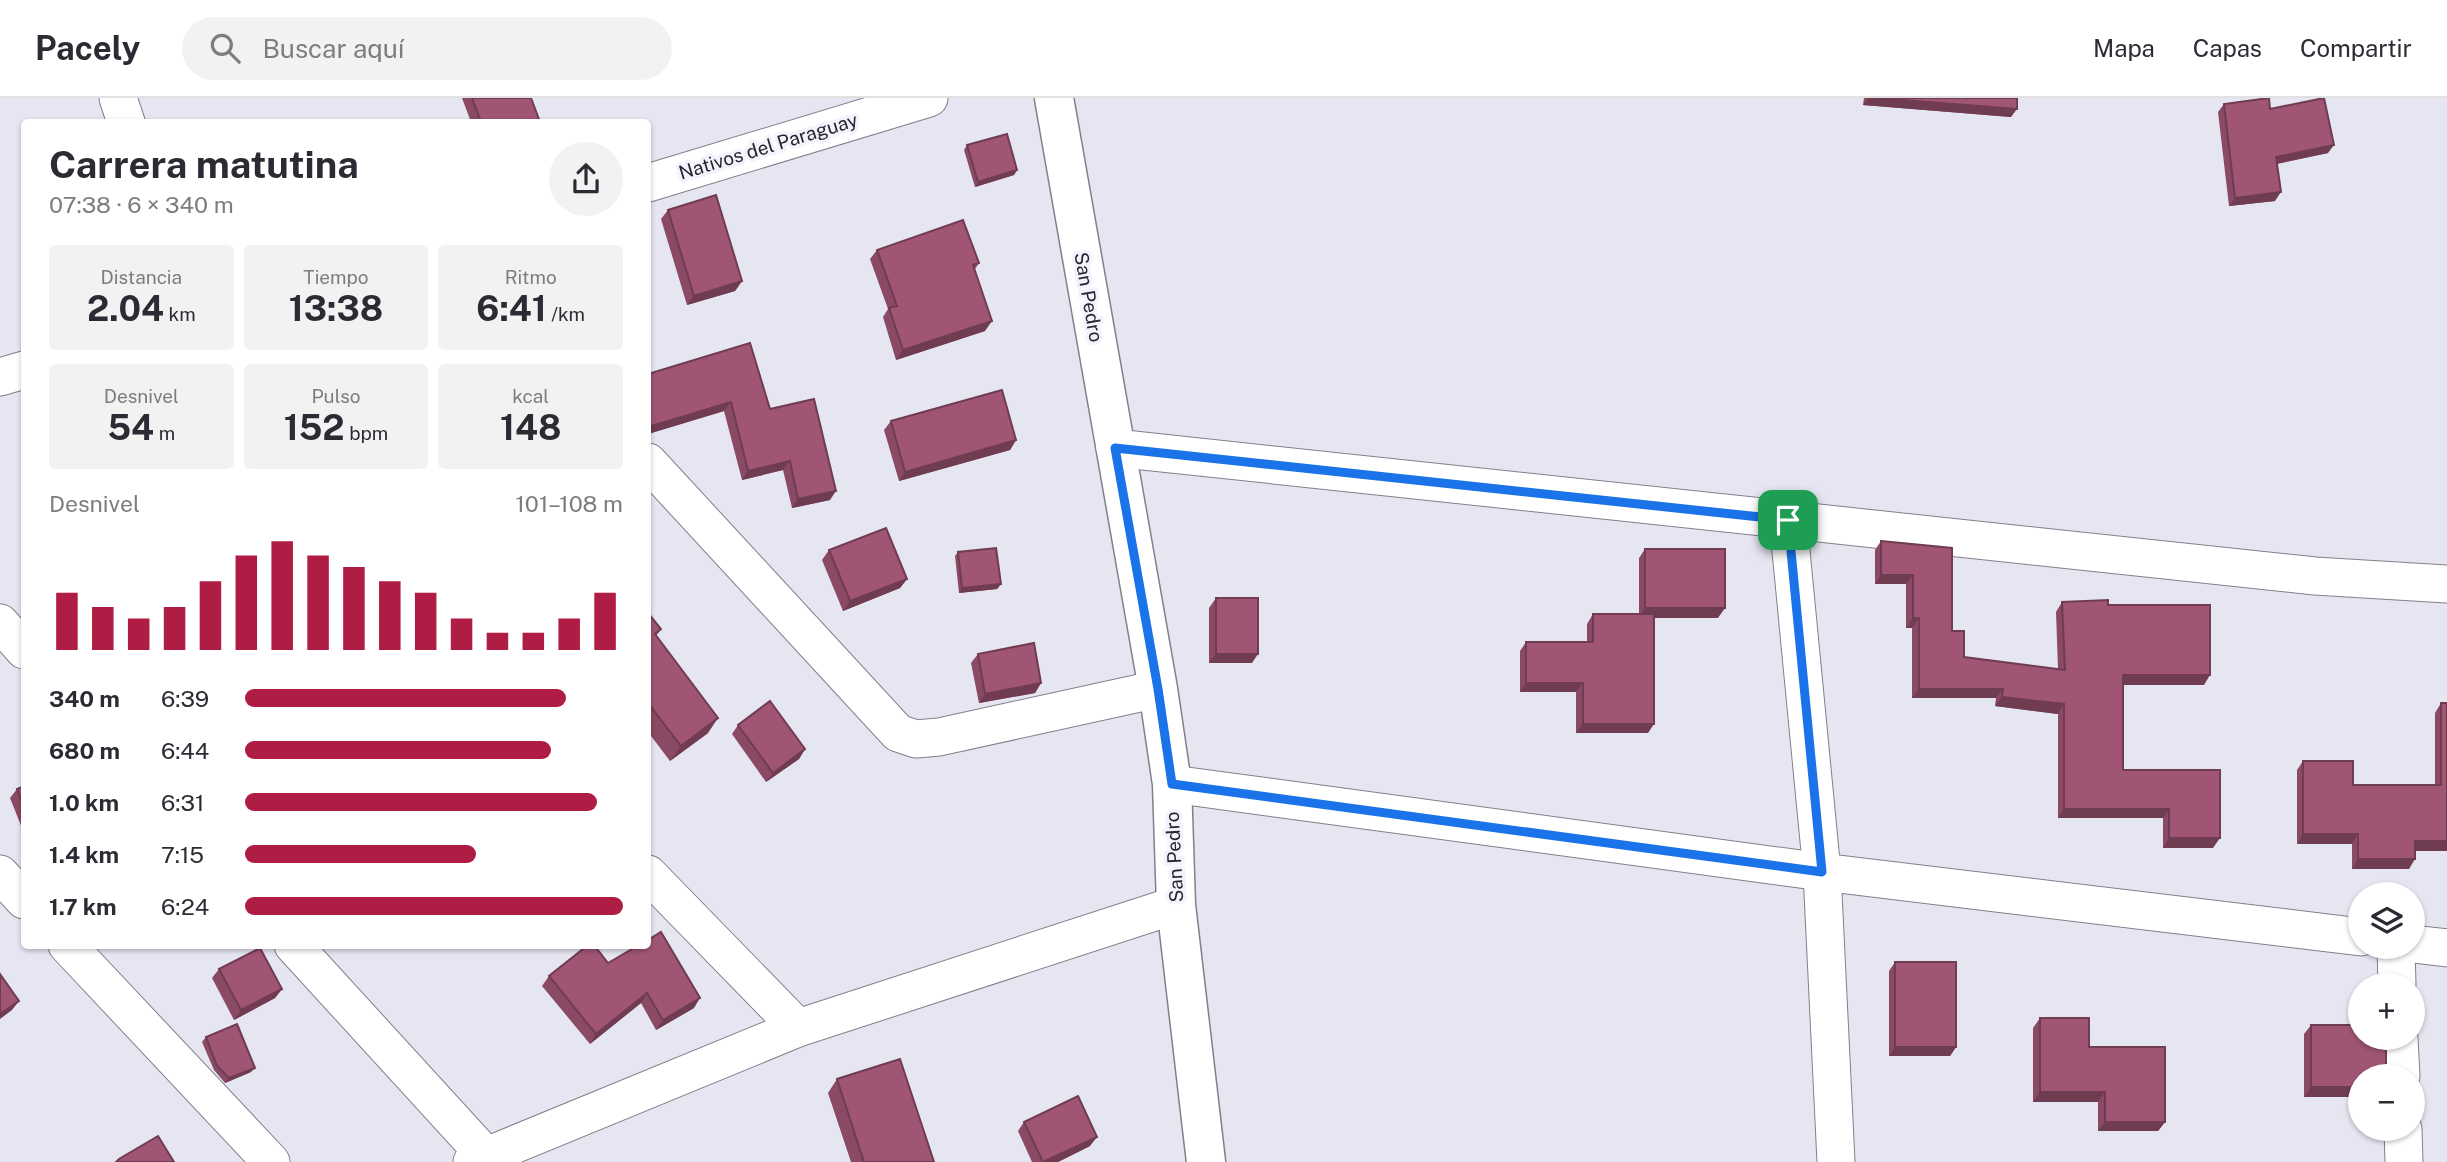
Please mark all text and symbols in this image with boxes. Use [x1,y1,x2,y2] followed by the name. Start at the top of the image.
[182,17,672,80] search box
[35,29,140,67] text: Pacely
[206,29,244,67] icon: search
[262,33,404,64] text: Buscar aquí
[2093,34,2155,62] text: Mapa
[2193,34,2262,62] text: Capas
[2300,34,2412,62] text: Compartir
[676,108,860,184] street label: Nativos del Paraguay
[49,142,359,187] text: Carrera matutina
[549,142,623,216] button: share
[49,191,234,218] text: 07:38 · 6 × 340 m
[1070,250,1108,344] street label: San Pedro
[101,266,182,288] text: Distancia
[303,266,369,288] text: Tiempo
[505,266,557,288] text: Ritmo
[87,288,164,329] text: 2.04
[289,288,383,329] text: 13:38
[476,288,547,329] text: 6:41
[164,303,196,325] text: km
[547,303,585,325] text: /km
[104,385,179,407] text: Desnivel
[311,385,361,407] text: Pulso
[512,385,549,407] text: kcal
[108,407,154,448] text: 54
[284,407,345,448] text: 152
[500,407,561,448] text: 148
[154,422,175,444] text: m
[345,422,388,444] text: bpm
[49,490,140,517] text: Desnivel
[516,490,623,517] text: 101–108 m
[1758,490,1818,550] pin
[1769,501,1807,539] icon: arrive
[49,685,120,712] text: 340 m
[161,685,209,712] text: 6:39
[49,737,120,764] text: 680 m
[161,737,209,764] text: 6:44
[49,789,119,816] text: 1.0 km
[161,789,204,816] text: 6:31
[1161,811,1187,903] street label: San Pedro
[49,841,119,868] text: 1.4 km
[161,841,204,868] text: 7:15
[2348,882,2425,1141] map controls
[2348,882,2425,959] button: layers
[49,893,117,920] text: 1.7 km
[161,893,209,920] text: 6:24
[2348,973,2425,1050] button: +
[2348,1064,2425,1141] button: −

